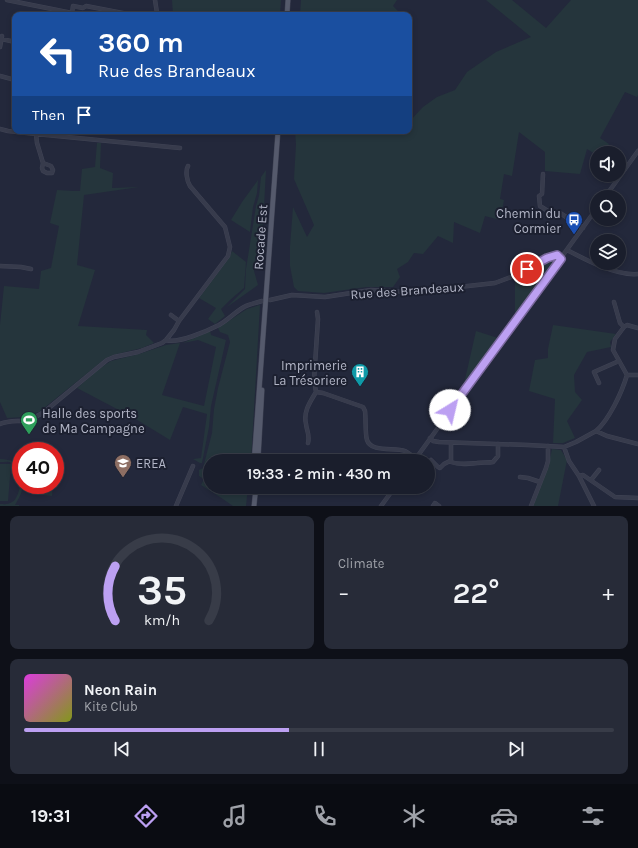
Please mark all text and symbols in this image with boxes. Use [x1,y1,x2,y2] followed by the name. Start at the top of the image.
[98,26,184,59] text: 360 m
[32,28,84,80] icon: left
[98,60,255,82] text: Rue des Brandeaux
[73,104,95,126] icon: arrive
[32,106,65,124] text: Then
[590,146,626,270] map controls
[590,146,626,182] button: sound
[590,190,626,226] button: search
[251,204,270,270] street label: Rocade Est
[496,206,561,236] place label: Chemin du Cormier
[564,210,584,235] bus stop icon: Chemin du Cormier
[590,234,626,270] button: layers
[510,252,544,286] pin
[516,258,538,280] icon: arrive
[350,279,465,302] street label: Rue des Brandeaux
[273,358,347,388] place label: Imprimerie La Trésoriere
[350,362,370,387] building icon: Imprimerie La Trésoriere
[429,389,471,431] position arrow
[42,406,145,436] place label: Halle des sports de Ma Campagne
[19,410,39,435] sports icon: Halle des sports de Ma Campagne
[12,442,64,494] speed limit sign: 40
[113,453,133,478] school or university icon: EREA
[136,456,167,471] place label: EREA
[247,465,391,483] text: 19:33 · 2 min · 430 m
[338,556,384,571] text: Climate
[137,565,187,613] text: 35
[452,575,500,611] text: 22°
[338,580,350,606] text: −
[602,580,614,606] text: +
[144,611,180,628] text: km/h
[84,681,157,699] text: Neon Rain
[84,699,138,714] text: Kite Club
[111,738,133,760] icon: previous
[308,738,330,760] icon: pause
[505,738,527,760] icon: next
[132,802,160,830] icon: directions
[221,802,249,830] icon: music
[311,802,339,830] icon: phone
[400,802,428,830] icon: climate
[490,802,518,830] icon: car
[579,802,607,830] icon: filters
[31,805,71,827] text: 19:31

